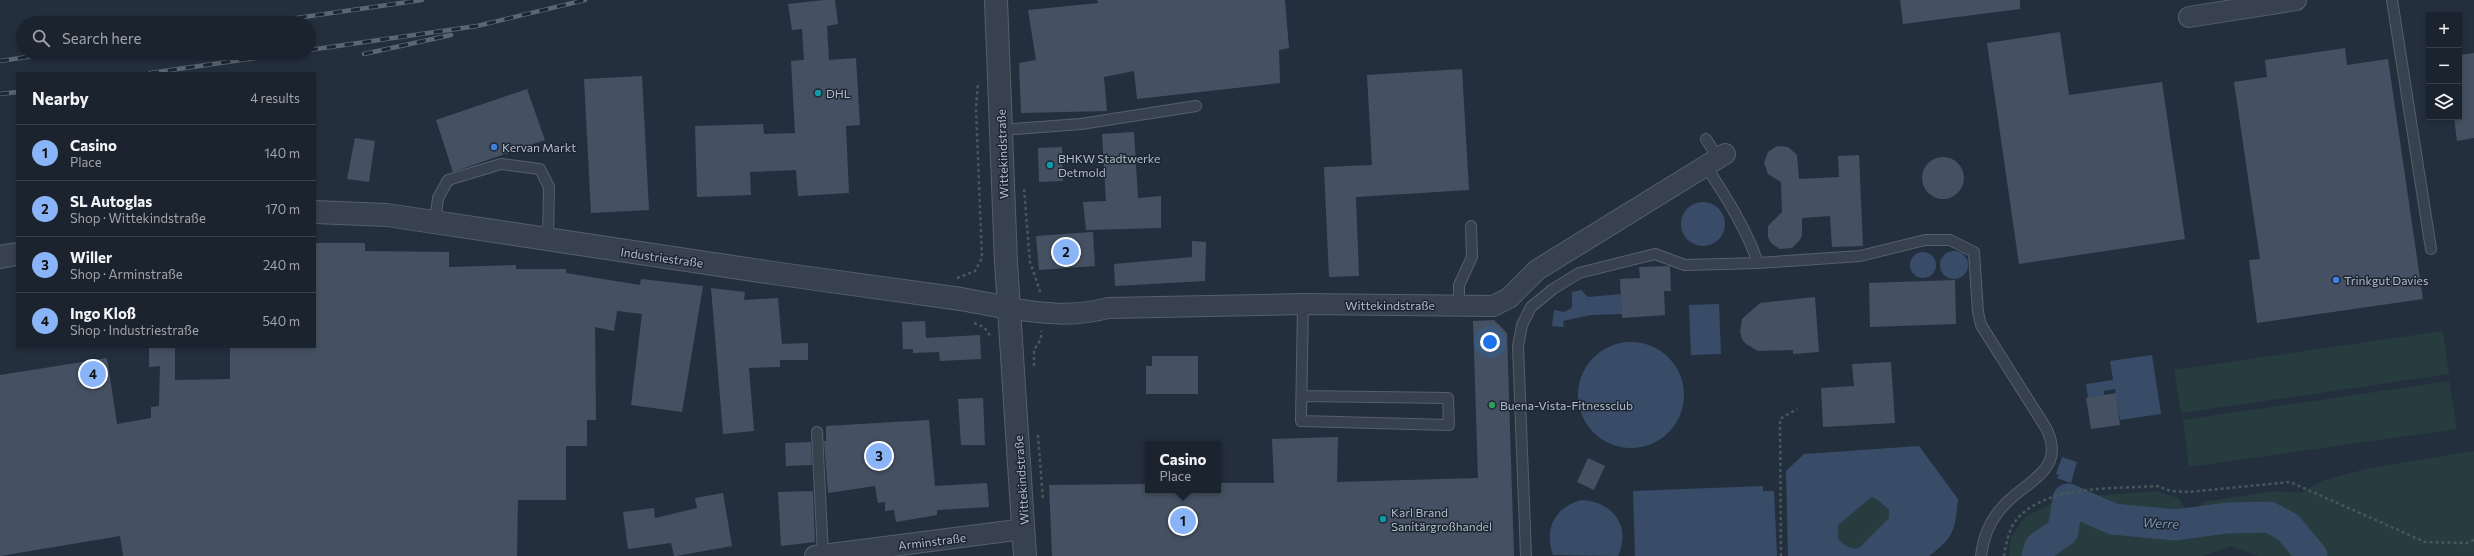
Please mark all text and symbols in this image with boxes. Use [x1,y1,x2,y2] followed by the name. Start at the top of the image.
[2426,12,2462,120] map controls
[2426,12,2462,48] button: +
[16,16,316,60] search box
[30,27,52,49] icon: search
[62,29,141,47] text: Search here
[2426,48,2462,84] button: −
[2426,84,2462,120] button: layers
[826,86,851,100] place label: DHL
[32,88,89,109] text: Nearby
[813,88,823,98] marker: DHL
[250,90,300,106] text: 4 results
[993,109,1011,199] street label: Wittekindstraße
[70,136,117,154] text: Casino
[502,140,576,154] place label: Kervan Markt
[489,142,499,152] marker: Kervan Markt
[42,145,48,161] text: 1
[264,145,300,161] text: 140 m
[1058,151,1160,179] place label: BHKW Stadtwerke Detmold
[70,154,102,170] text: Place
[1045,160,1055,170] marker: BHKW Stadtwerke Detmold
[70,192,152,210] text: SL Autoglas
[41,201,49,217] text: 2
[265,201,300,217] text: 170 m
[70,210,206,226] text: Shop · Wittekindstraße
[1053,237,1079,267] pin: 2
[620,244,704,270] street label: Industriestraße
[70,248,112,266] text: Willer
[41,257,49,273] text: 3
[263,257,300,273] text: 240 m
[70,266,183,282] text: Shop · Arminstraße
[2344,273,2428,287] place label: Trinkgut Davies
[2331,275,2341,285] marker: Trinkgut Davies
[1345,298,1435,312] street label: Wittekindstraße
[70,304,136,322] text: Ingo Kloß
[41,313,49,329] text: 4
[262,313,300,329] text: 540 m
[70,322,199,338] text: Shop · Industriestraße
[1480,332,1500,352] your location
[80,359,106,389] pin: 4
[1500,398,1633,412] place label: Buena-Vista-Fitnessclub
[1487,400,1497,410] marker: Buena-Vista-Fitnessclub
[1011,435,1031,525] street label: Wittekindstraße
[866,441,892,471] pin: 3
[1145,441,1221,493] popup
[1160,450,1206,468] text: Casino
[1160,468,1191,484] text: Place
[1391,505,1492,533] place label: Karl Brand Sanitärgroßhandel
[1170,506,1196,536] pin: 1
[1378,514,1388,524] marker: Karl Brand Sanitärgroßhandel
[2142,514,2180,532] water label: Werre
[897,530,967,552] street label: Arminstraße

